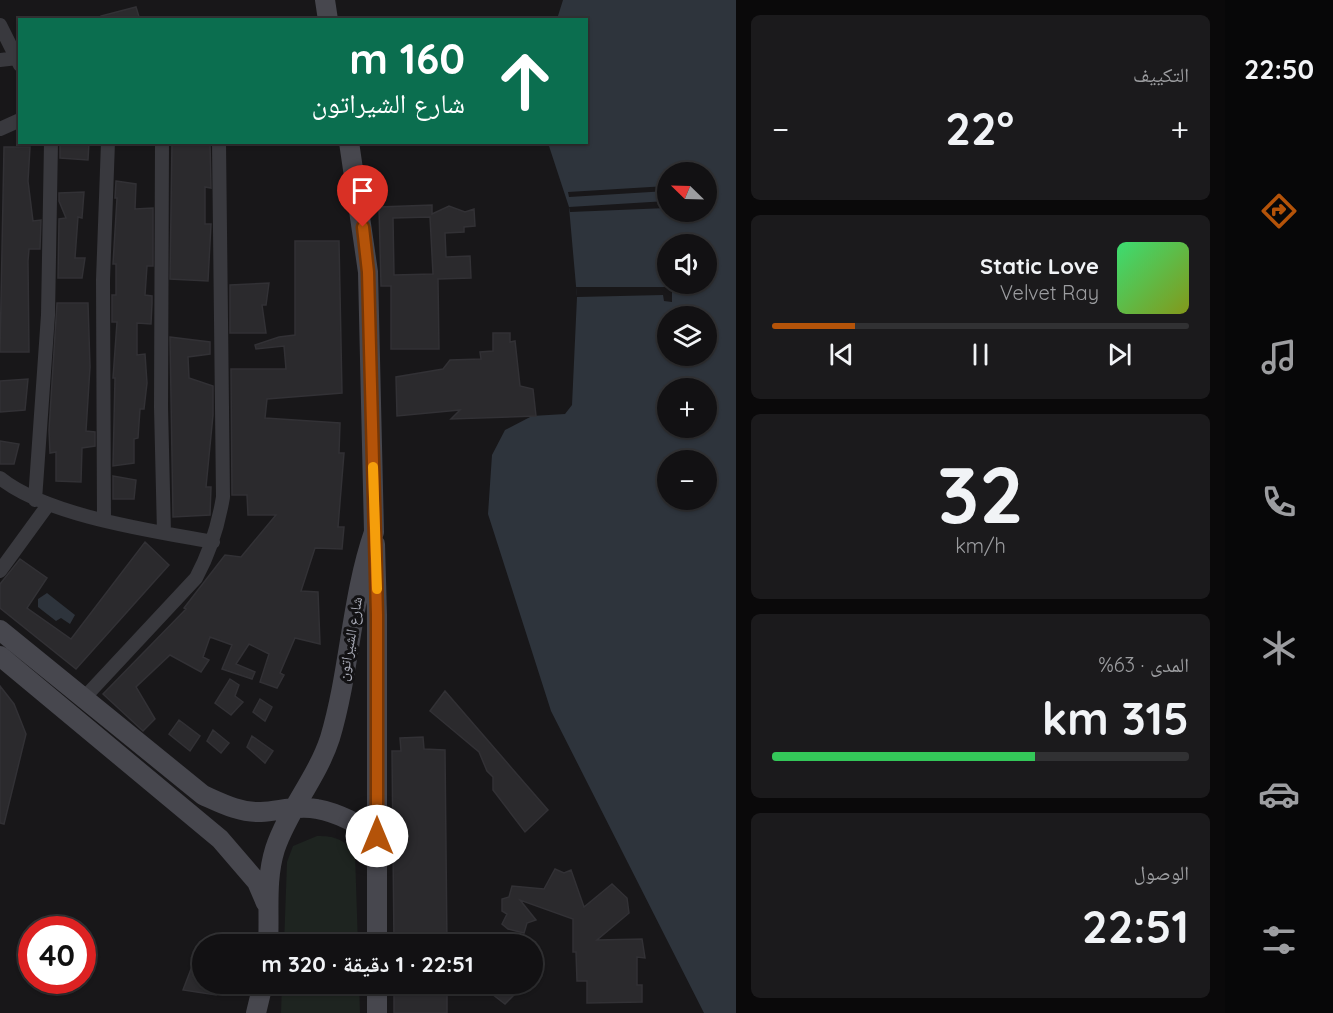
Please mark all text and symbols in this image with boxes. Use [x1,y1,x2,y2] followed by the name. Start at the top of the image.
[349,32,465,85] text: 160 m
[486,42,564,120] icon: ahead
[1244,52,1314,86] text: 22:50
[1133,62,1189,87] text: التكييف
[311,86,465,120] text: شارع الشيراتون
[945,100,1014,156] text: 22°
[772,108,789,149] text: −
[1170,108,1189,149] text: +
[657,162,717,222] north arrow
[657,162,717,510] map controls
[337,165,388,227] pin
[346,174,379,207] icon: arrive
[1258,190,1300,232] icon: directions
[657,234,717,294] button: sound
[980,252,1099,280] text: Static Love
[1000,280,1099,305] text: Velvet Ray
[657,306,717,366] button: layers
[1258,336,1300,378] icon: music
[825,338,858,371] icon: previous
[964,338,997,371] icon: pause
[1103,338,1136,371] icon: next
[657,378,717,438] button: +
[937,445,1024,543] text: 32
[657,450,717,510] button: −
[1258,481,1300,523] icon: phone
[955,533,1006,558] text: km/h
[333,595,367,683] street label: شارع الشيراتون
[1258,627,1300,669] icon: climate
[1098,652,1189,677] text: المدى · 63%
[1042,690,1189,746] text: 315 km
[1258,773,1300,815] icon: car
[345,804,409,868] position arrow
[1134,860,1189,885] text: الوصول
[1082,898,1189,954] text: 22:51
[18,916,96,994] speed limit sign: 40
[1258,919,1300,961] icon: filters
[262,950,473,978] text: 22:51 · 1 دقيقة · 320 m

